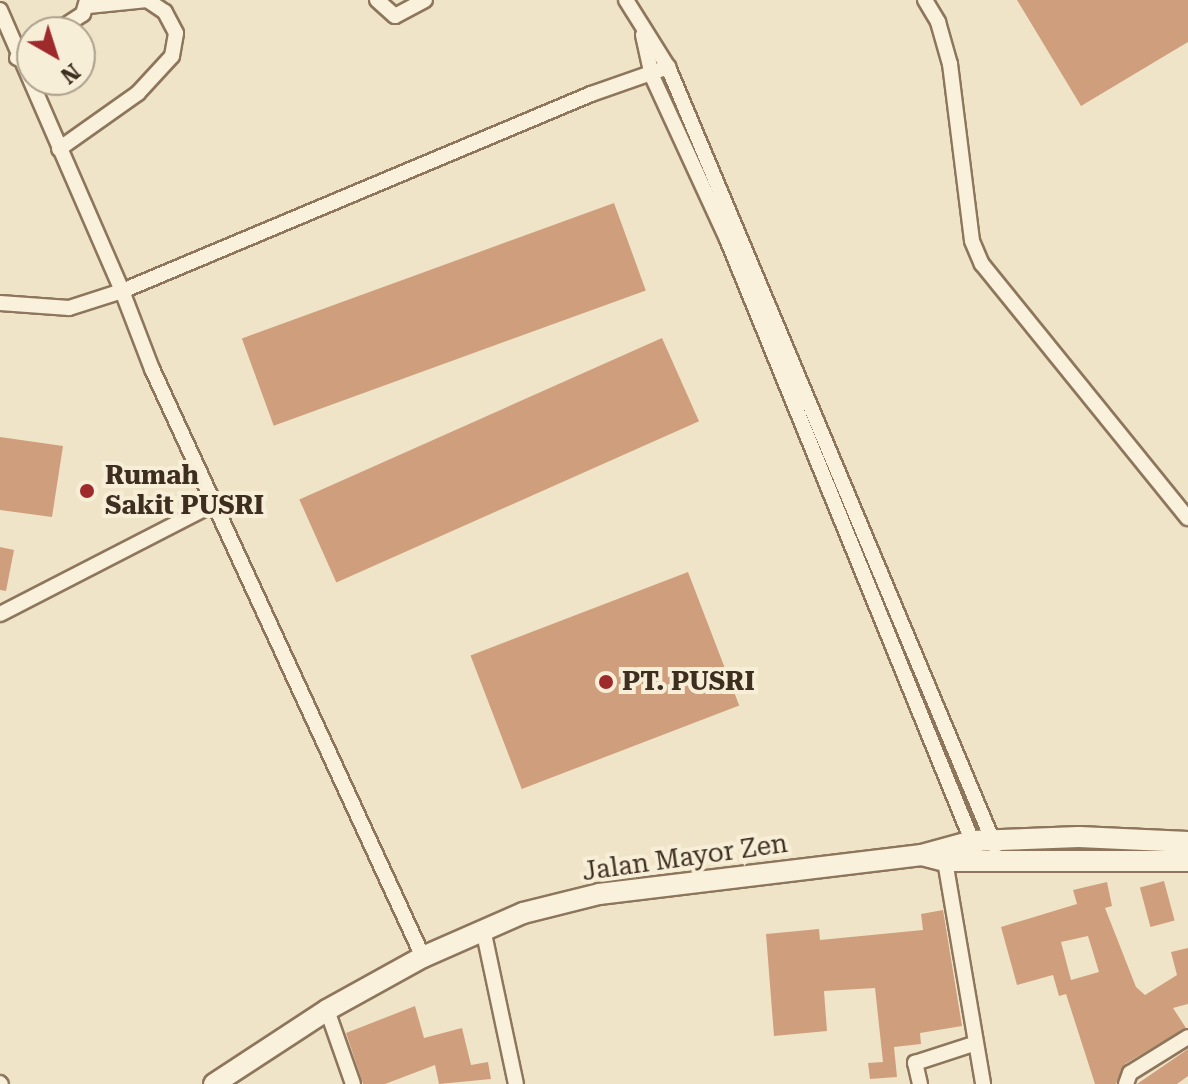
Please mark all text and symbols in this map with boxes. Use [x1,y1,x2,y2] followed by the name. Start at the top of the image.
[16,16,96,96] north arrow
[56,58,85,89] text: N
[105,460,264,522] place label: Rumah Sakit PUSRI
[76,480,98,502] marker: Rumah Sakit PUSRI
[622,666,755,698] place label: PT. PUSRI
[597,673,615,691] marker: PT. PUSRI
[580,828,790,888] street label: Jalan Mayor Zen

